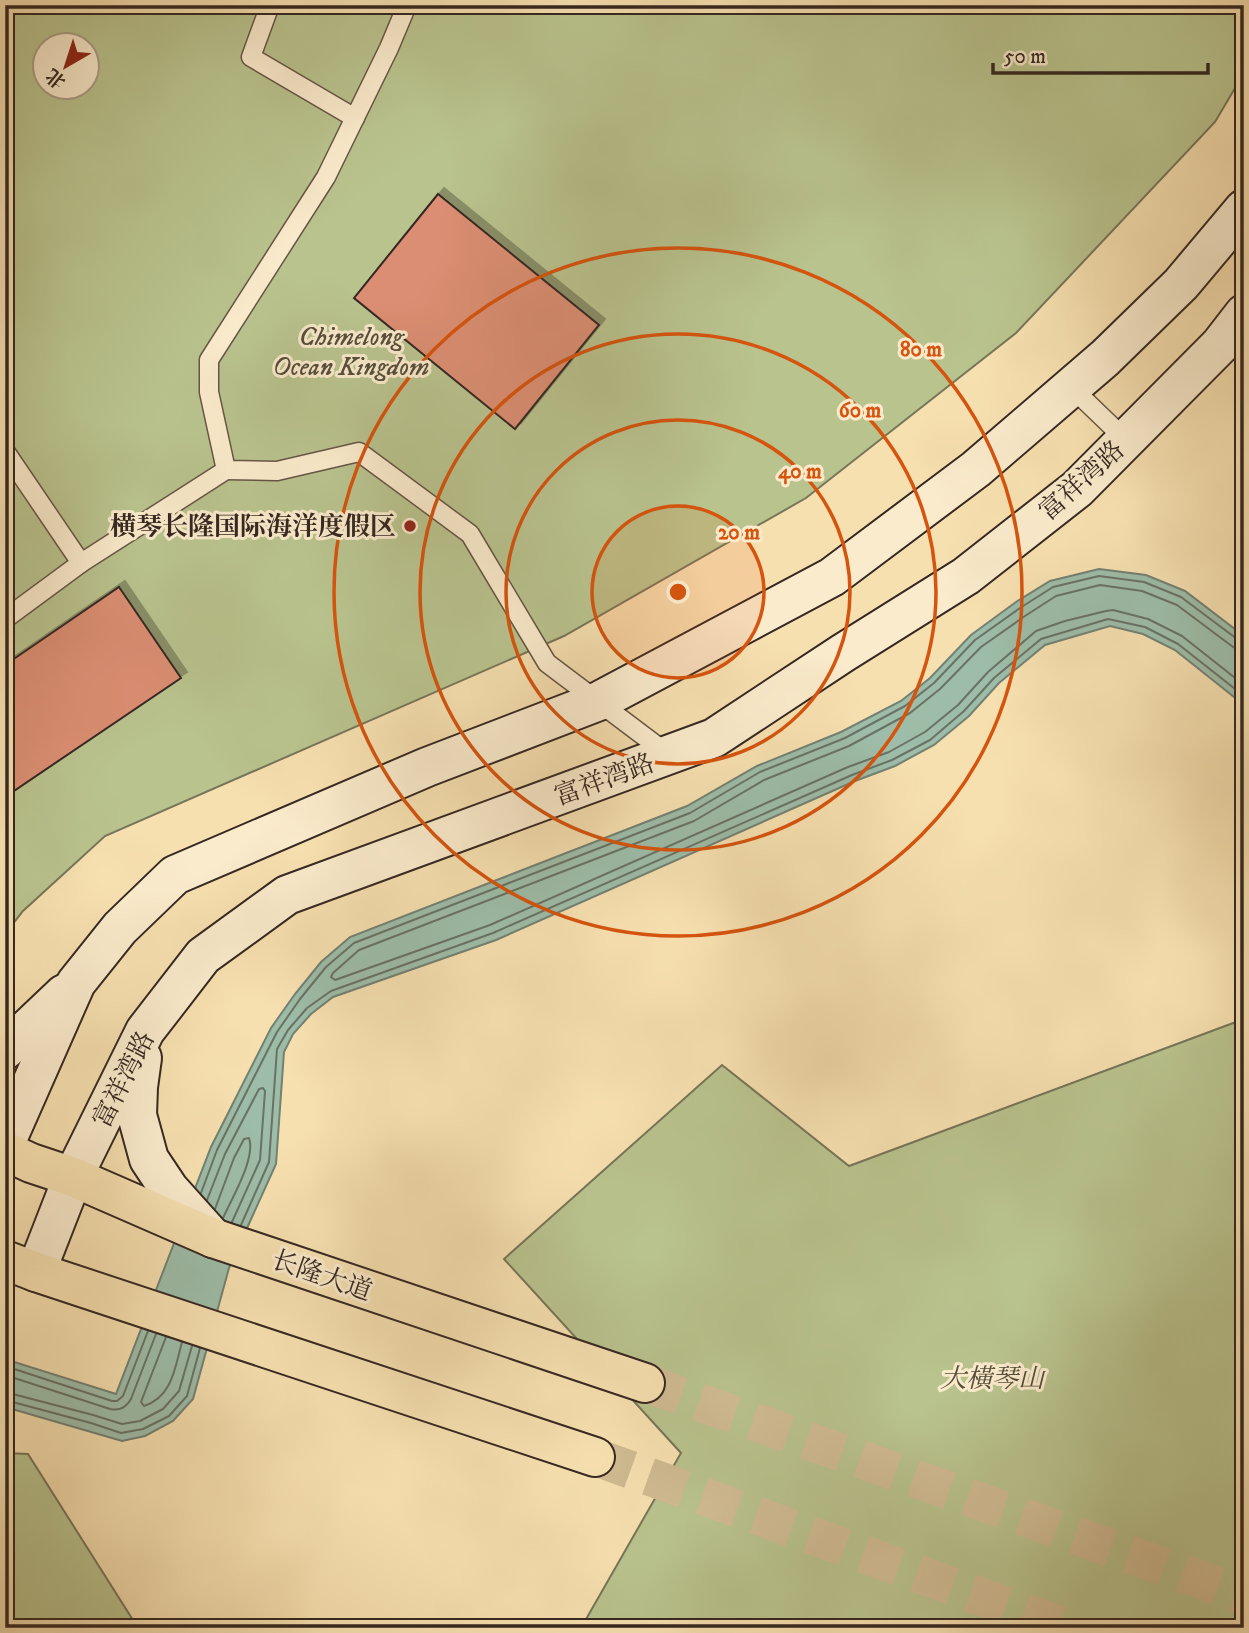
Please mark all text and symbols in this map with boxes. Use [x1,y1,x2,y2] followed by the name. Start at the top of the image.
[32,32,102,102] north arrow
[993,32,1209,76] scale bar
[1004,44,1046,70] text: 50 m
[42,63,71,93] text: 北
[273,321,429,384] park label: Chimelong Ocean Kingdom
[900,337,942,363] text: 80 m
[839,398,881,424] text: 60 m
[1032,434,1132,528] street label: 富祥湾路
[778,459,822,485] text: 40 m
[110,511,396,544] place label: 横琴长隆国际海洋度假区
[402,518,418,534] marker: 横琴长隆国际海洋度假区
[718,520,760,546] text: 20 m
[666,580,690,604] centre of rings
[550,747,659,814] street label: 富祥湾路
[86,1026,163,1134] street label: 富祥湾路
[267,1244,376,1309] street label: 长隆大道
[940,1363,1046,1396] park label: 大橫琴山

